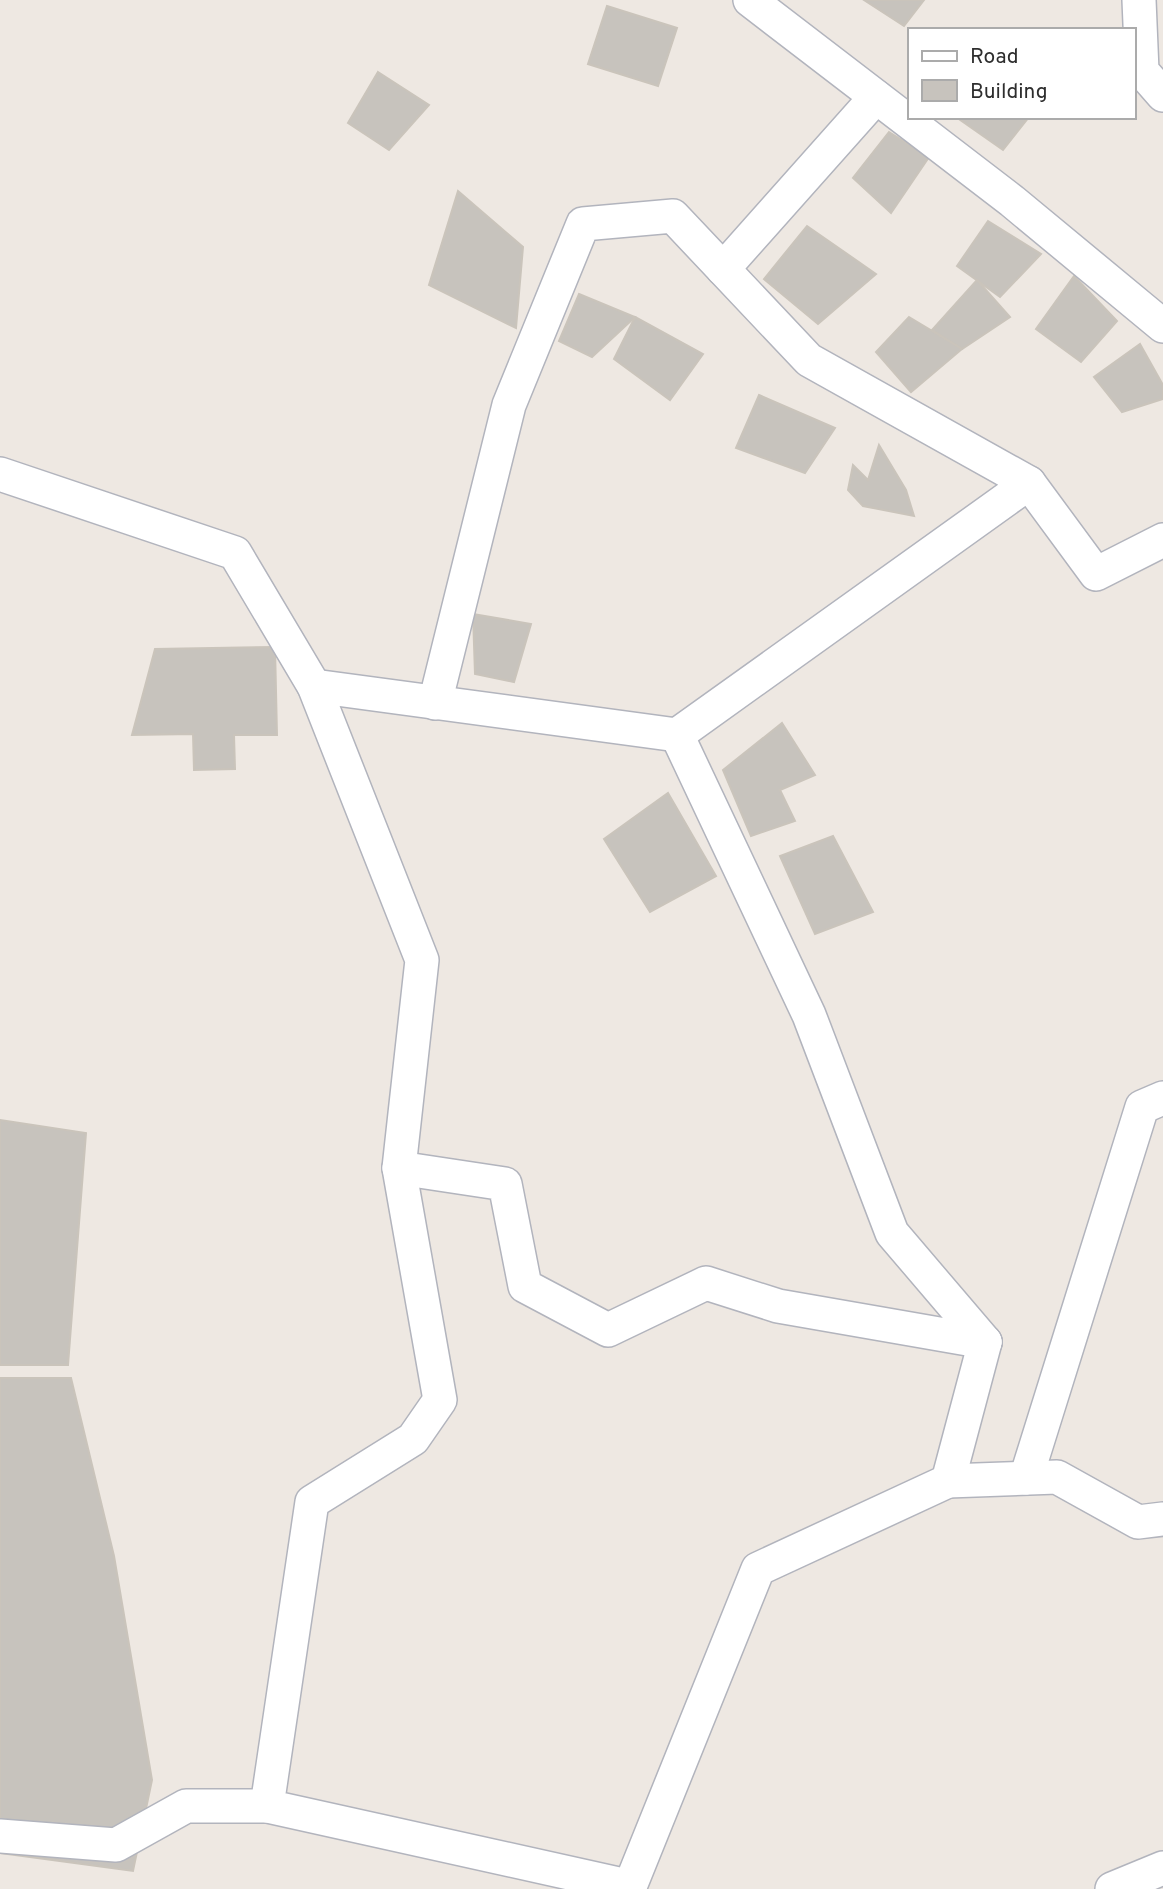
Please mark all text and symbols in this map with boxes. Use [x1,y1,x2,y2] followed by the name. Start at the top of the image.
[908,28,1135,119] legend
[970,44,1019,71] text: Road
[970,79,1048,106] text: Building

